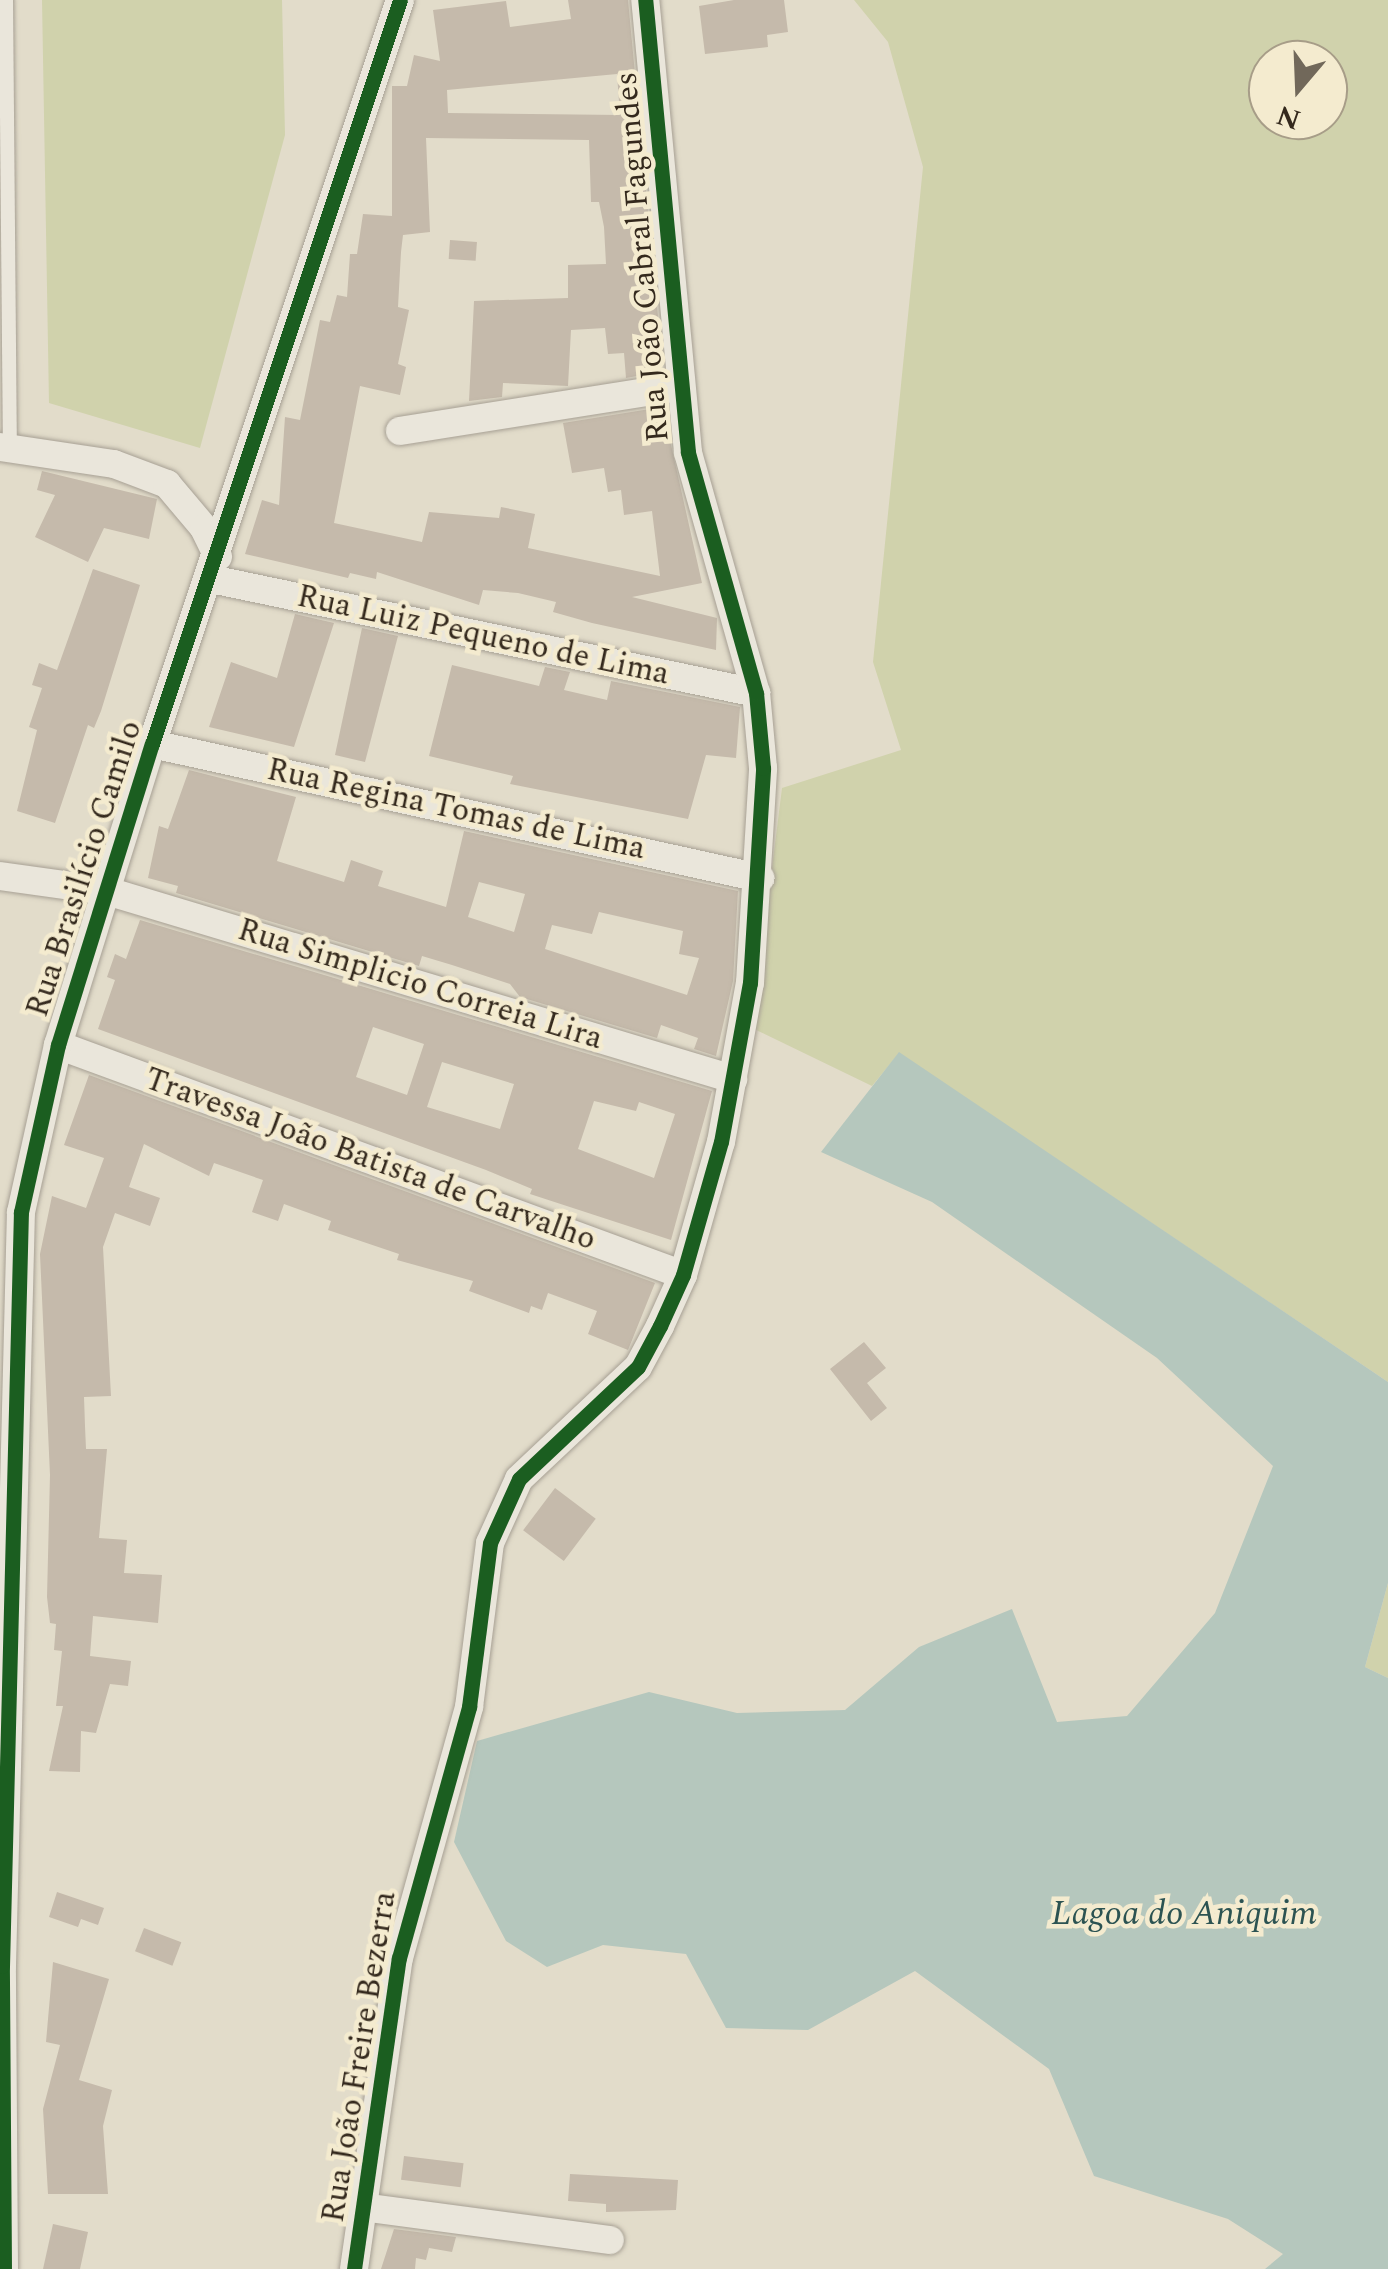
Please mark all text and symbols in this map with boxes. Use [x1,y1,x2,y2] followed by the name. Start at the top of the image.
[1248,40,1348,140] north arrow
[608,70,678,444] street label: Rua João Cabral Fagundes
[1271,93,1307,141] text: N
[293,578,673,694] street label: Rua Luiz Pequeno de Lima
[19,716,151,1022] street label: Rua Brasilício Camilo
[263,751,649,869] street label: Rua Regina Tomas de Lima
[233,911,607,1059] street label: Rua Simplicio Correia Lira
[139,1060,601,1260] street label: Travessa João Batista de Carvalho
[315,1889,405,2225] street label: Rua João Freire Bezerra
[1051,1893,1317,1935] water label: Lagoa do Aniquim

